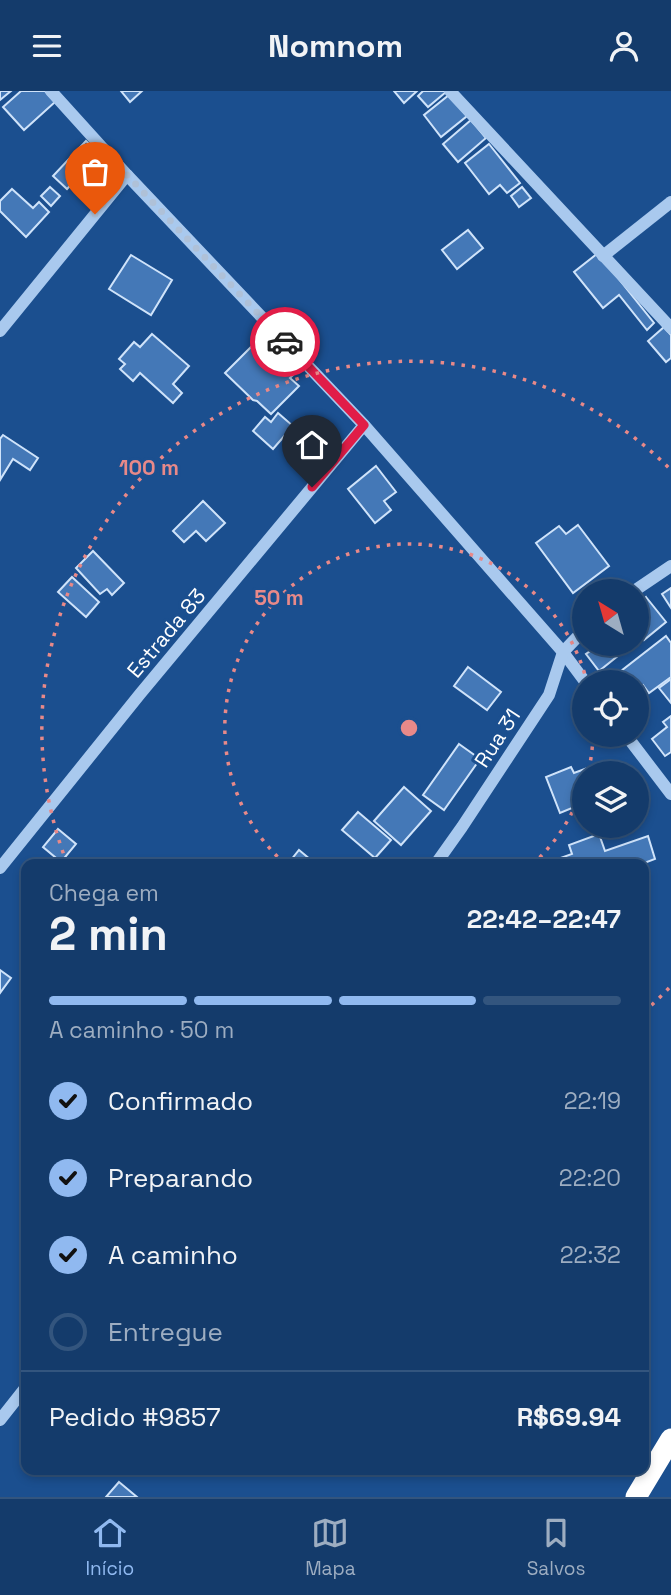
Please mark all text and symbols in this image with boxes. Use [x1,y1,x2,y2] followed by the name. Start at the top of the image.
[268,26,403,66] text: Nomnom
[28,27,66,65] icon: menu
[605,27,643,65] icon: person
[65,142,125,214] pin
[76,153,114,191] icon: bag
[250,307,320,377] courier
[266,323,304,361] icon: car
[282,415,342,487] pin
[293,426,331,464] icon: home
[119,454,179,481] text: 100 m
[572,579,649,656] north arrow
[572,579,649,838] map controls
[121,583,211,683] street label: Estrada 83
[254,584,304,611] text: 50 m
[572,670,649,747] button: locate
[468,704,526,772] street label: Rua 31
[397,716,421,740] centre of rings
[572,761,649,838] button: layers
[49,878,159,908] text: Chega em
[467,902,621,936] text: 22:42–22:47
[49,905,168,963] text: 2 min
[49,1015,234,1045] text: A caminho · 50 m
[49,1082,87,1120] icon: check
[108,1084,253,1118] text: Confirmado
[564,1086,621,1116] text: 22:19
[49,1159,87,1197] icon: check
[108,1161,253,1195] text: Preparando
[559,1163,621,1193] text: 22:20
[49,1236,87,1274] icon: check
[108,1238,238,1272] text: A caminho
[560,1240,621,1270] text: 22:32
[108,1315,223,1349] text: Entregue
[49,1400,221,1434] text: Pedido #9857
[517,1400,621,1434] text: R$69.94
[85,1514,134,1581] tab: Início
[305,1514,356,1581] tab: Mapa
[527,1514,586,1581] tab: Salvos

